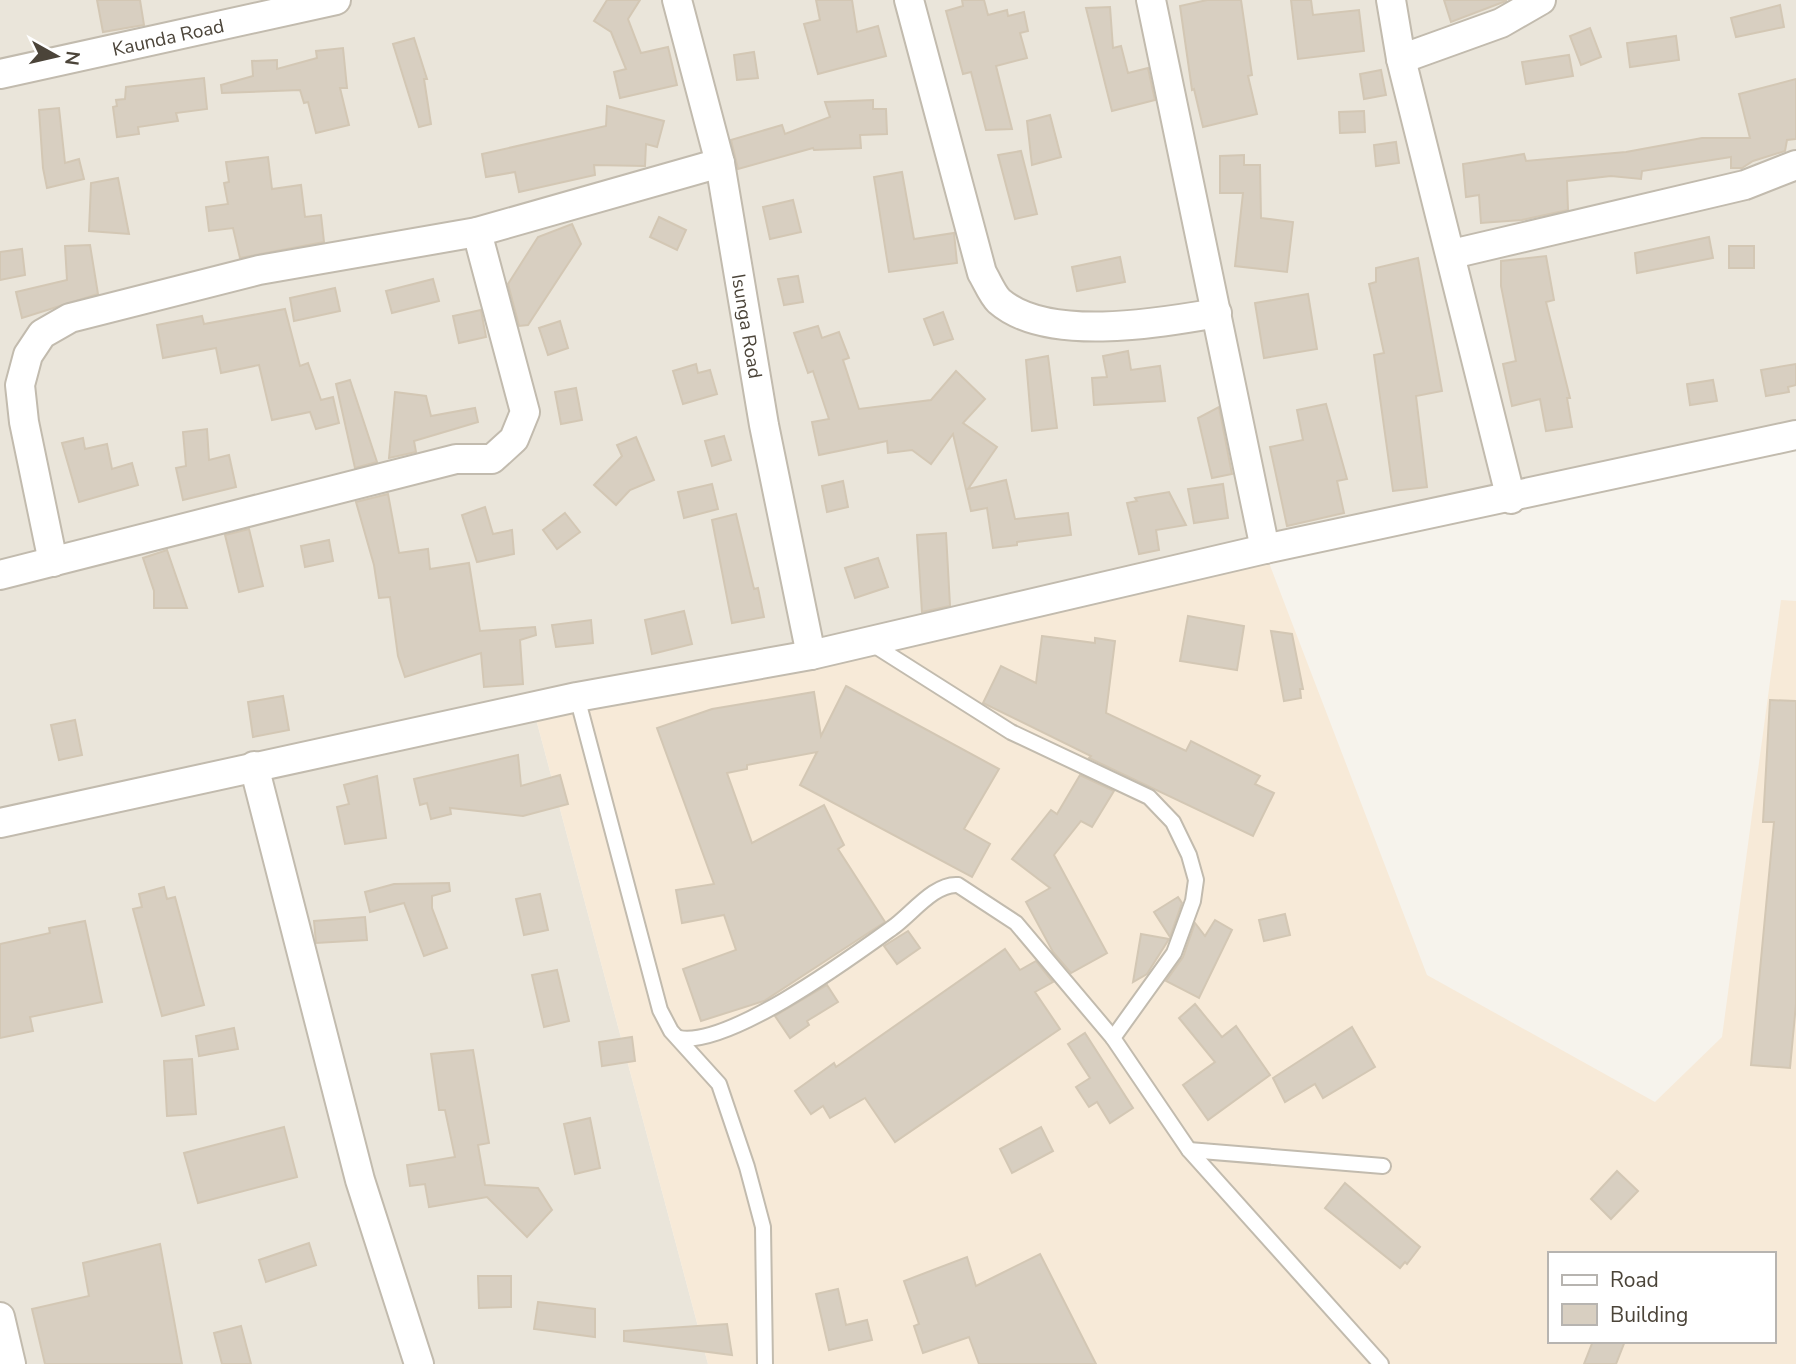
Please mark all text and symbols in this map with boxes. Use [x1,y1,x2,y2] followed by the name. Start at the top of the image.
[110,13,227,63] street label: Kaunda Road
[21,21,91,91] north arrow
[58,49,86,67] text: N
[725,272,768,381] street label: Isunga Road
[1548,1252,1775,1343] legend
[1610,1266,1659,1294] text: Road
[1610,1301,1688,1329] text: Building

